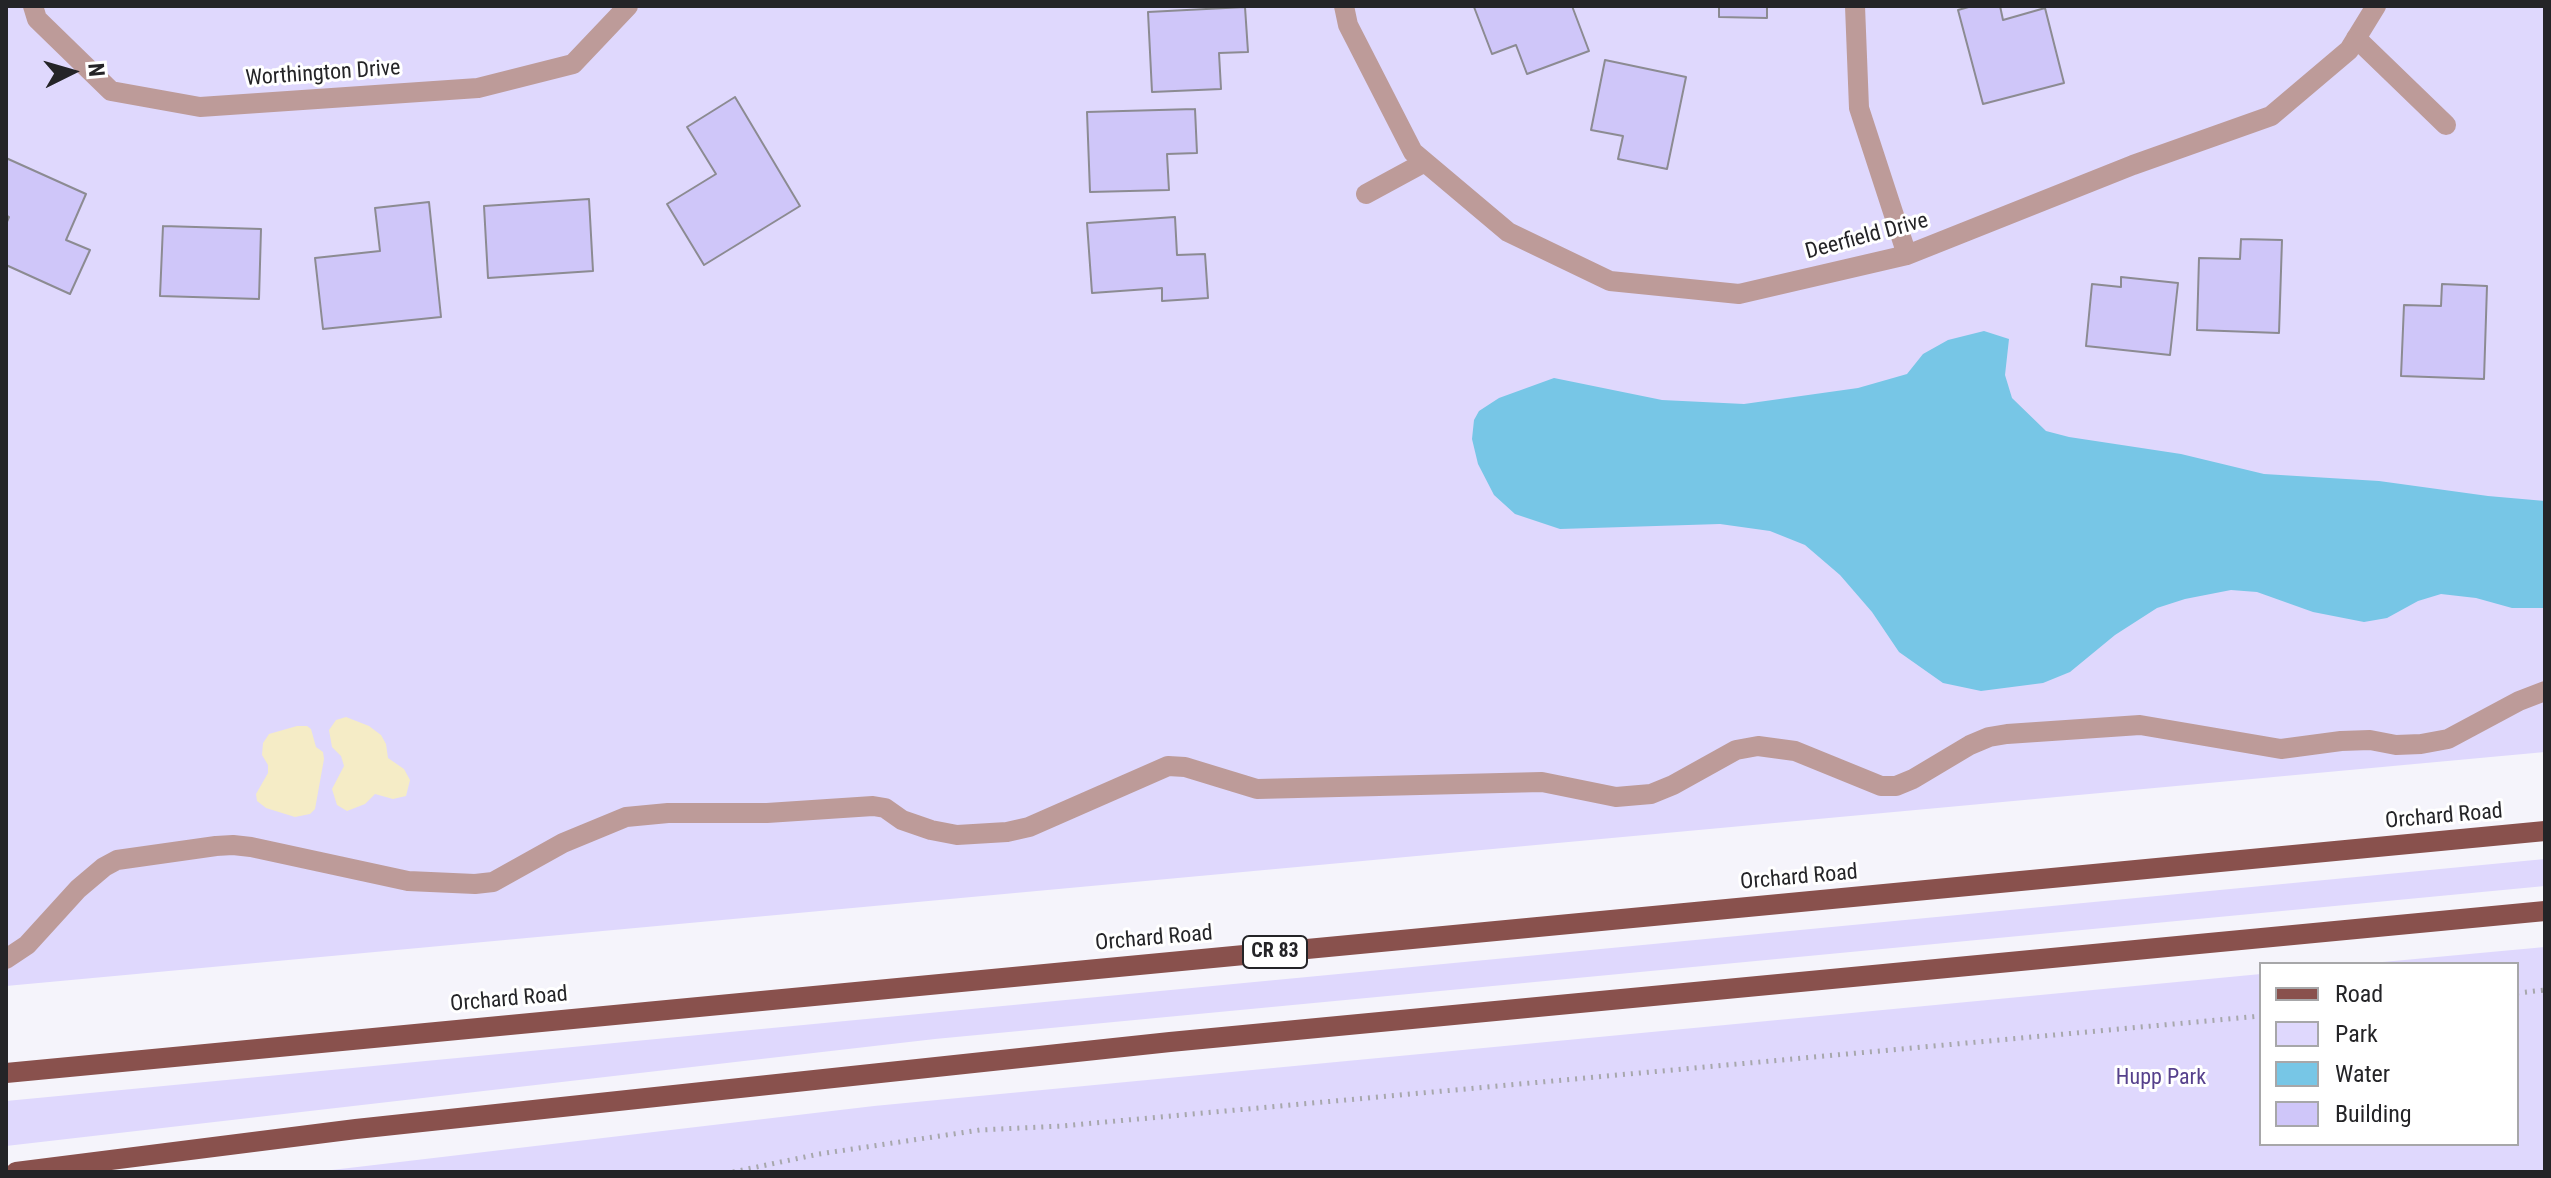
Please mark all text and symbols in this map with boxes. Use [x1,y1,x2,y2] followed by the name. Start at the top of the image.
[32,32,112,112] north arrow
[245,55,401,93] street label: Worthington Drive
[83,62,109,78] text: N
[1803,208,1931,266] street label: Deerfield Drive
[2384,799,2504,835] street label: Orchard Road
[1739,860,1859,896] street label: Orchard Road
[1094,921,1214,957] street label: Orchard Road
[1243,936,1307,968] road number: CR 83
[2259,962,2519,1146] legend
[2335,980,2383,1008] text: Road
[449,982,569,1018] street label: Orchard Road
[2335,1020,2378,1048] text: Park
[2335,1060,2390,1088] text: Water
[2116,1065,2206,1091] park label: Hupp Park
[2335,1100,2412,1128] text: Building

